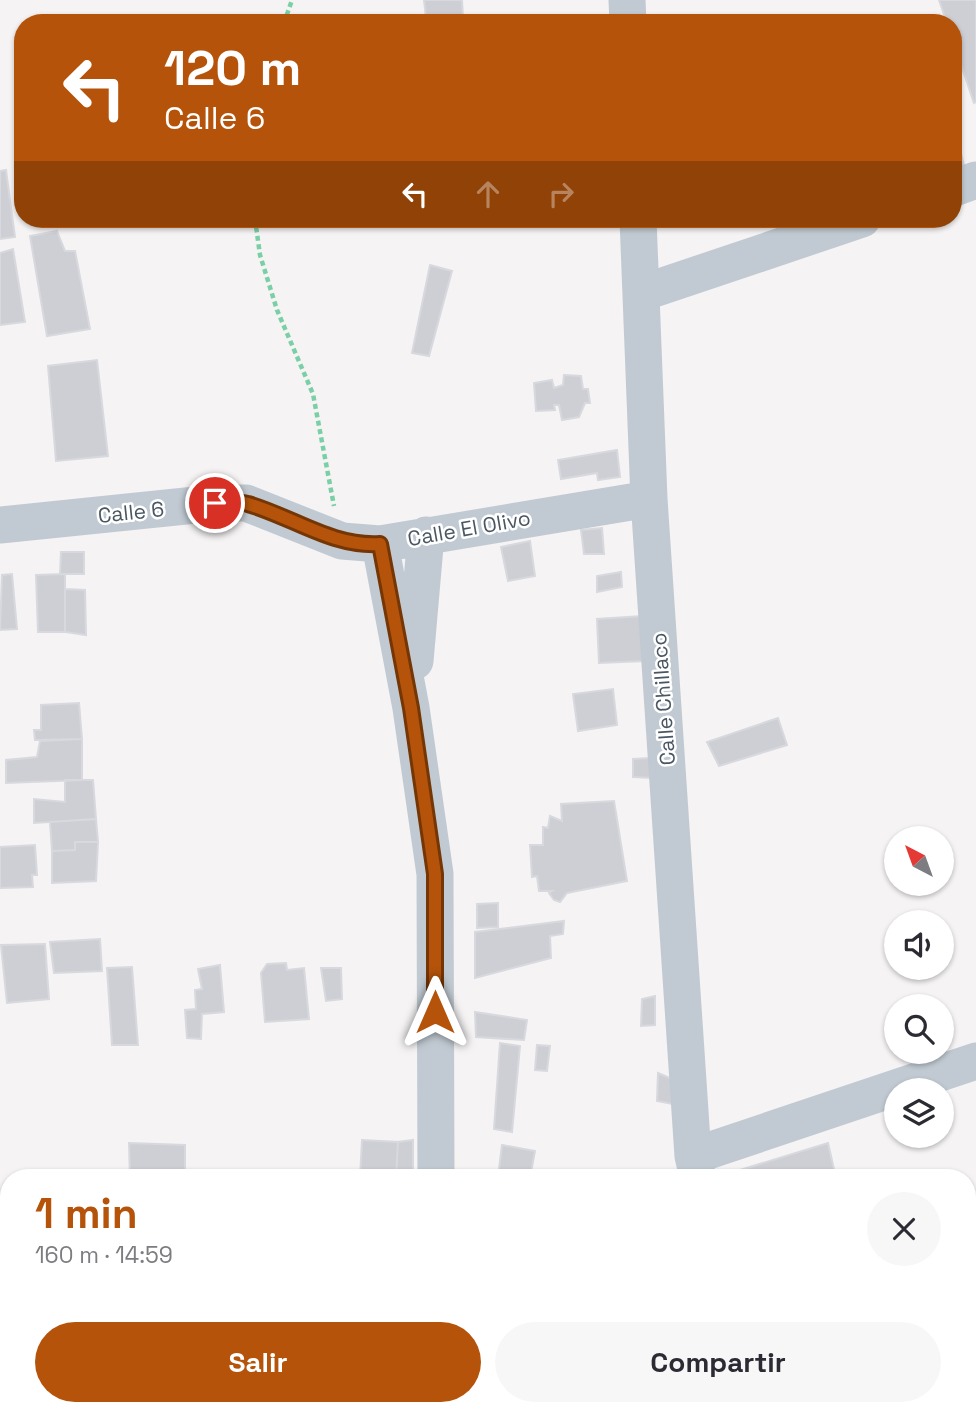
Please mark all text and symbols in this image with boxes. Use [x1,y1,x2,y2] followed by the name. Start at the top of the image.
[164,37,301,99] text: 120 m
[49,42,140,133] icon: left
[164,98,265,138] text: Calle 6
[396,175,434,213] icon: left
[469,175,507,213] icon: ahead
[542,175,580,213] icon: right
[185,473,245,533] pin
[196,484,234,522] icon: arrive
[97,495,165,529] street label: Calle 6
[405,504,533,552] street label: Calle El Olivo
[645,632,681,766] street label: Calle Chillaco
[884,826,954,896] north arrow
[884,826,954,1148] map controls
[884,910,954,980] button: sound
[398,975,472,1049] position arrow
[884,994,954,1064] button: search
[884,1078,954,1148] button: layers
[35,1187,138,1240] text: 1 min
[867,1192,941,1266] button: close
[35,1240,173,1270] text: 160 m · 14:59
[35,1322,481,1402] button: Salir
[495,1322,941,1402] button: Compartir

